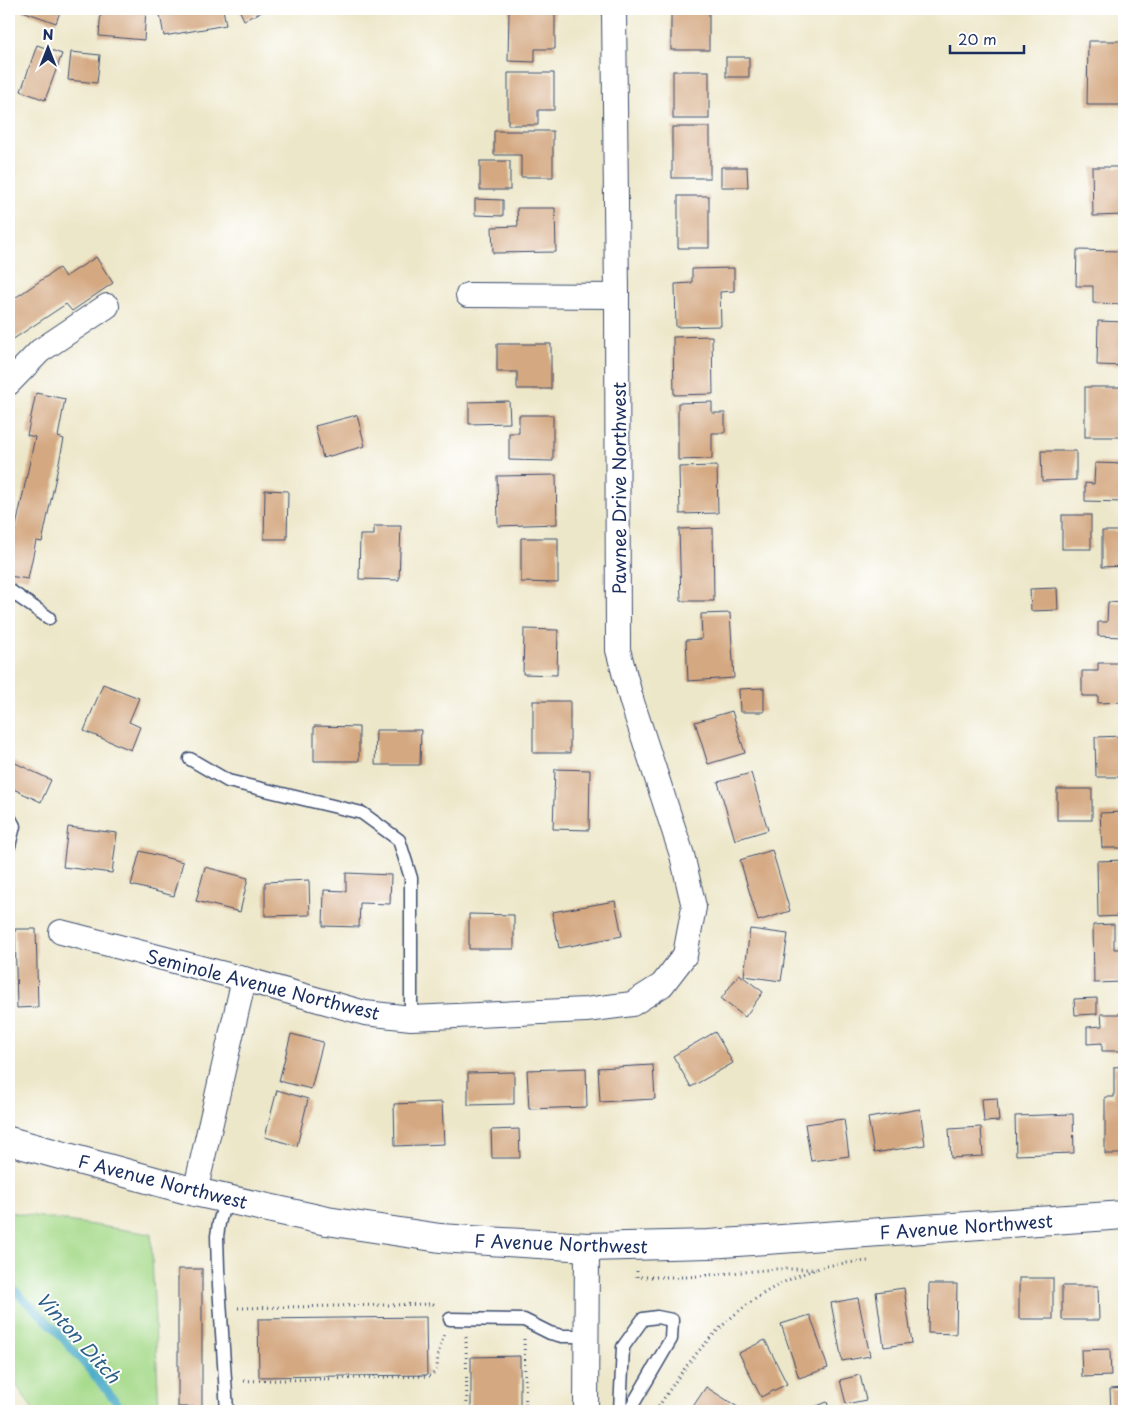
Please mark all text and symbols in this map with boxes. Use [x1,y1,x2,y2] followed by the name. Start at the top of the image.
[22,22,72,72] north arrow
[950,22,1024,54] scale bar
[42,24,54,45] text: N
[958,27,997,50] text: 20 m
[605,382,632,594] street label: Pawnee Drive Northwest
[143,942,383,1026] street label: Seminole Avenue Northwest
[76,1147,250,1215] street label: F Avenue Northwest
[879,1206,1053,1246] street label: F Avenue Northwest
[474,1226,648,1260] street label: F Avenue Northwest
[30,1285,128,1389] water label: Vinton Ditch

